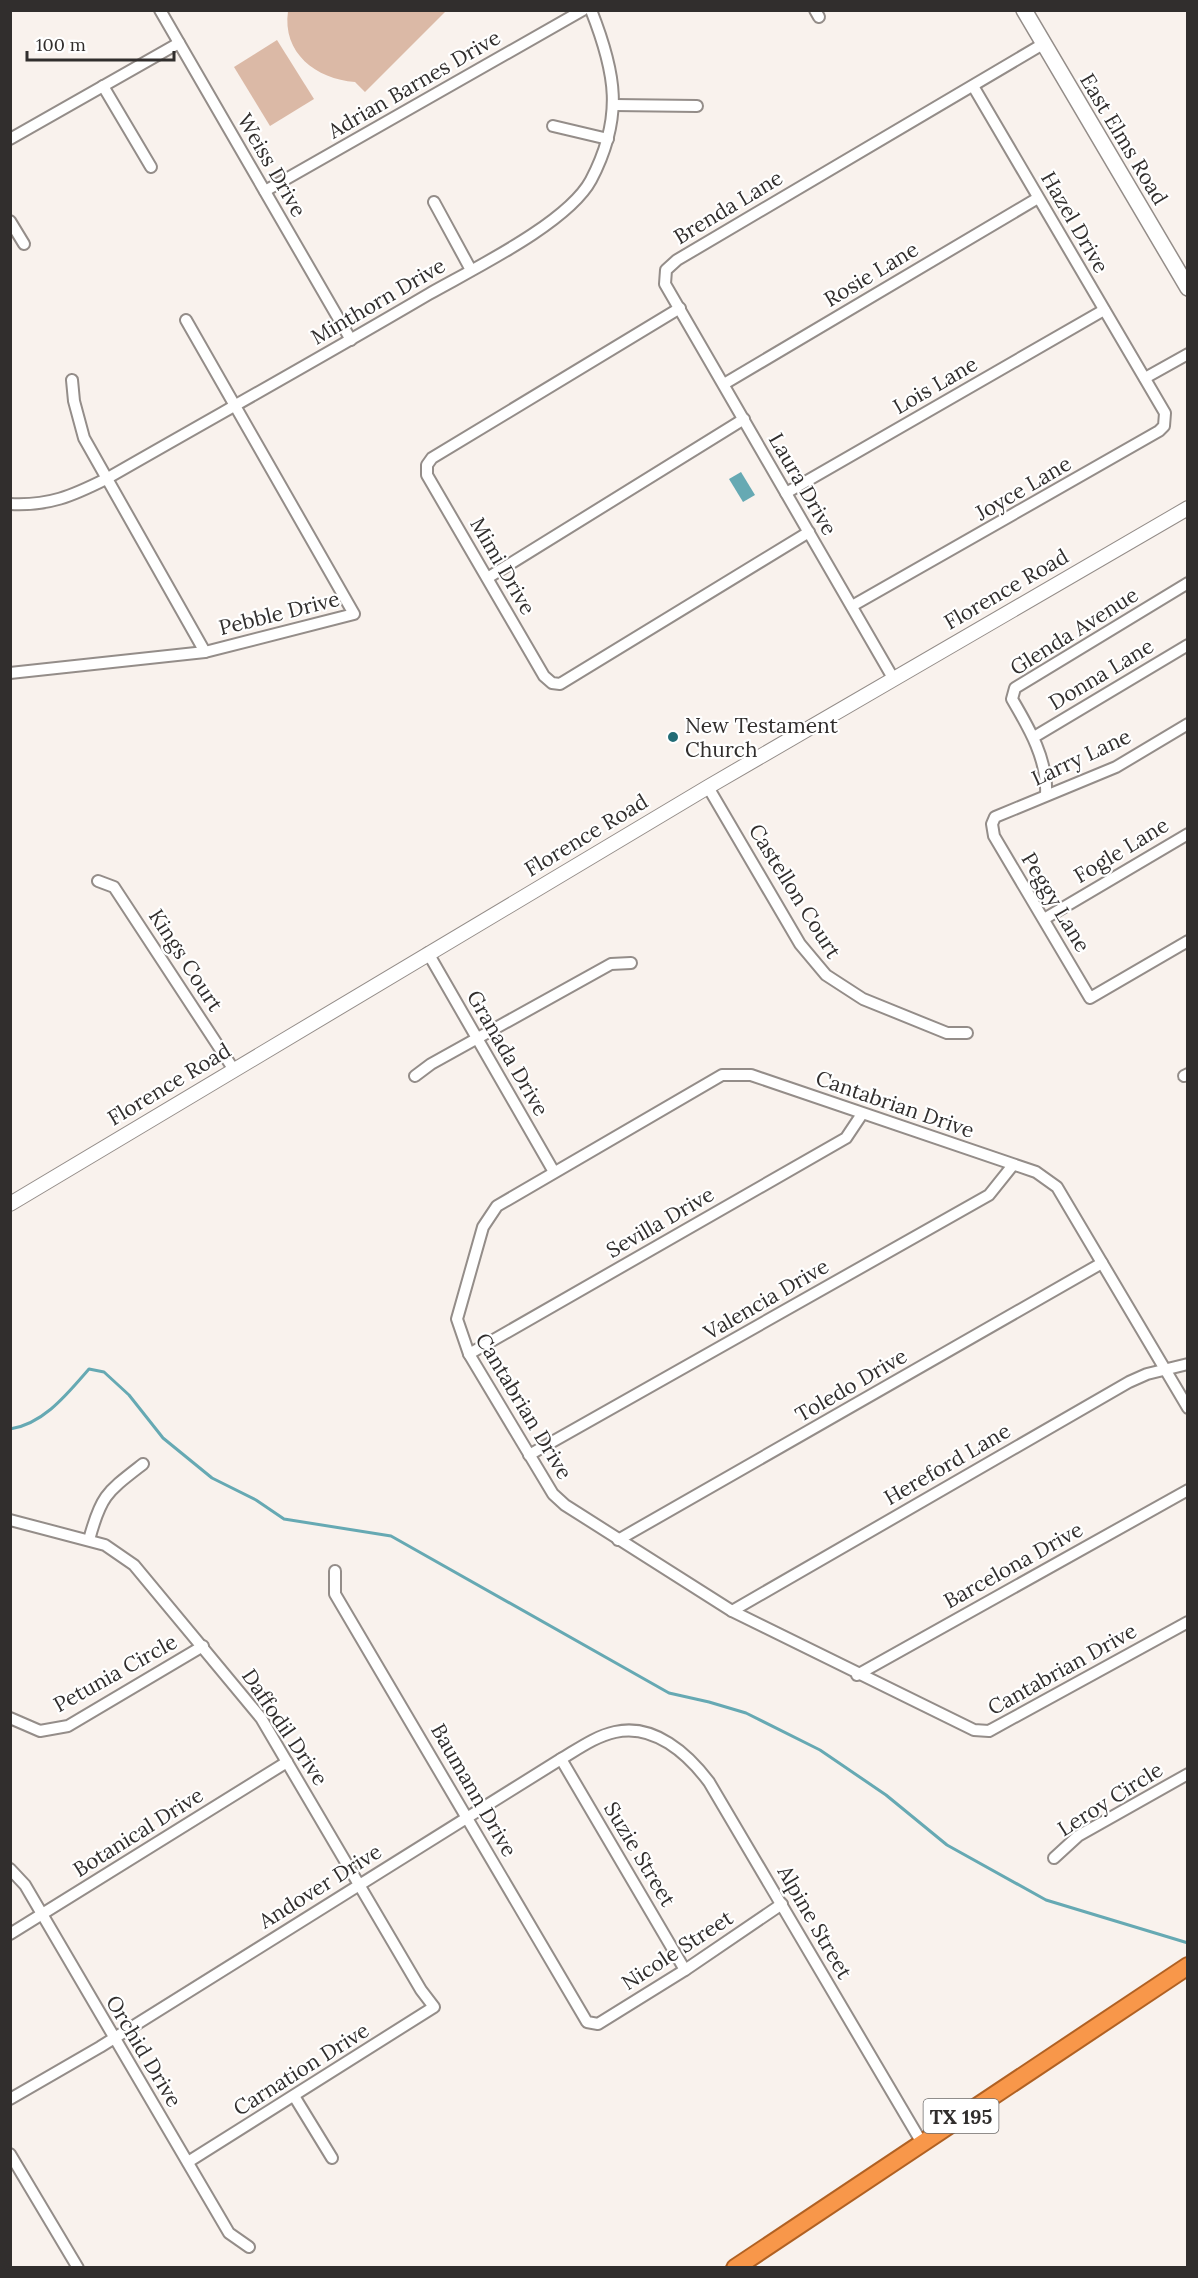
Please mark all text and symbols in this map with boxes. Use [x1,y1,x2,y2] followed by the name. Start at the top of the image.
[27,24,174,62] scale bar
[322,24,505,145] street label: Adrian Barnes Drive
[36,33,86,56] text: 100 m
[1074,68,1174,210] street label: East Elms Road
[232,109,312,221] street label: Weiss Drive
[669,164,787,250] street label: Brenda Lane
[1035,166,1115,278] street label: Hazel Drive
[819,235,923,313] street label: Rosie Lane
[306,252,450,350] street label: Minthorn Drive
[888,350,982,420] street label: Lois Lane
[763,428,843,540] street label: Laura Drive
[969,450,1076,527] street label: Joyce Lane
[464,513,542,619] street label: Mimi Drive
[939,542,1073,636] street label: Florence Road
[1005,581,1143,681] street label: Glenda Avenue
[216,585,342,641] street label: Pebble Drive
[1044,632,1158,716] street label: Donna Lane
[685,712,839,763] place label: New Testament Church
[1027,722,1135,792] street label: Larry Lane
[666,730,680,744] marker: New Testament Church
[519,788,653,882] street label: Florence Road
[1069,811,1173,889] street label: Fogle Lane
[743,819,848,964] street label: Castellon Court
[1016,847,1096,957] street label: Peggy Lane
[143,904,230,1017] street label: Kings Court
[461,985,555,1121] street label: Granada Drive
[102,1037,236,1131] street label: Florence Road
[812,1064,978,1144] street label: Cantabrian Drive
[601,1180,719,1264] street label: Sevilla Drive
[698,1252,833,1346] street label: Valencia Drive
[470,1328,578,1484] street label: Cantabrian Drive
[790,1342,912,1428] street label: Toledo Drive
[879,1417,1015,1511] street label: Hereford Lane
[939,1516,1087,1614] street label: Barcelona Drive
[983,1617,1141,1721] street label: Cantabrian Drive
[48,1628,182,1718] street label: Petunia Circle
[236,1663,334,1791] street label: Daffodil Drive
[425,1719,523,1861] street label: Baumann Drive
[1052,1756,1168,1842] street label: Leroy Circle
[68,1781,208,1883] street label: Botanical Drive
[598,1797,682,1912] street label: Suzie Street
[253,1838,386,1935] street label: Andover Drive
[771,1860,859,1984] street label: Alpine Street
[616,1904,739,1996] street label: Nicole Street
[100,1990,188,2112] street label: Orchid Drive
[228,2016,374,2122] street label: Carnation Drive
[924,2099,998,2133] road number: TX 195

